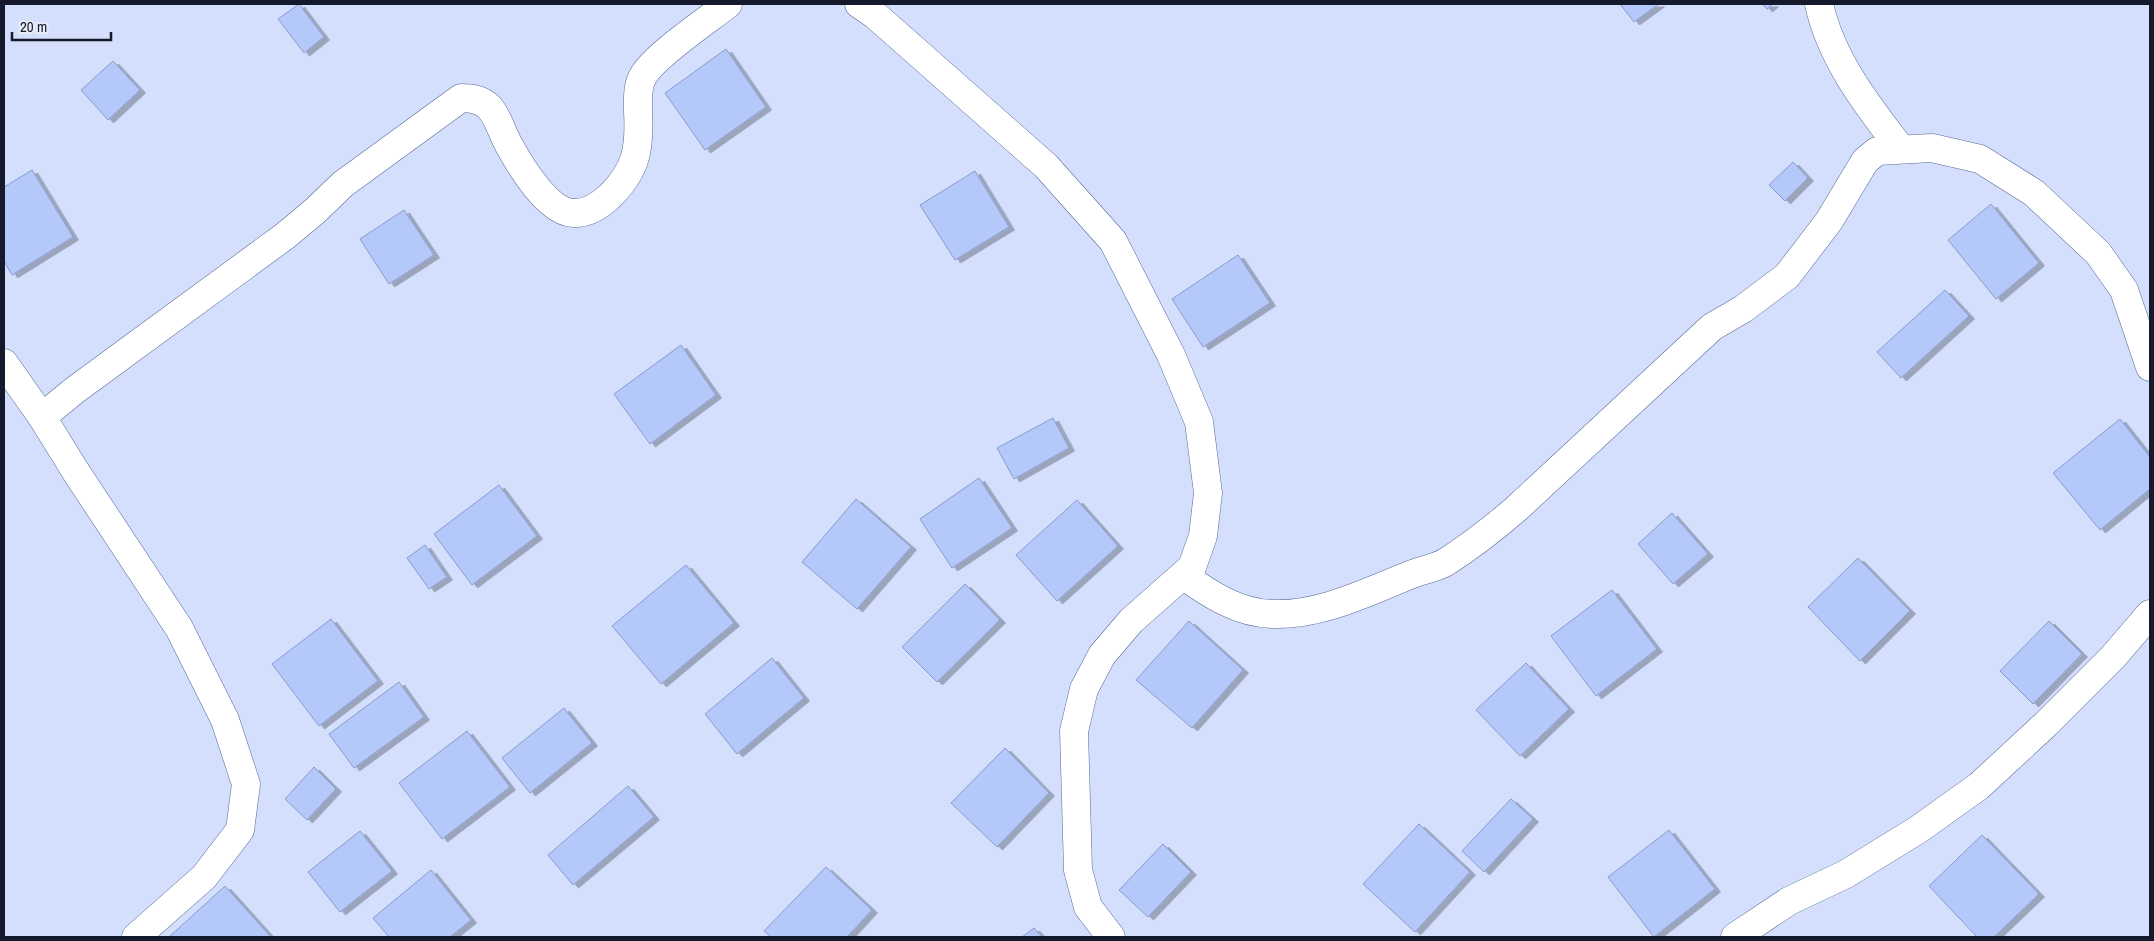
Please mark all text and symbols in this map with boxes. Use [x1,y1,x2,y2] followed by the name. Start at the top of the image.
[12,10,111,42] scale bar
[20,16,47,37] text: 20 m

